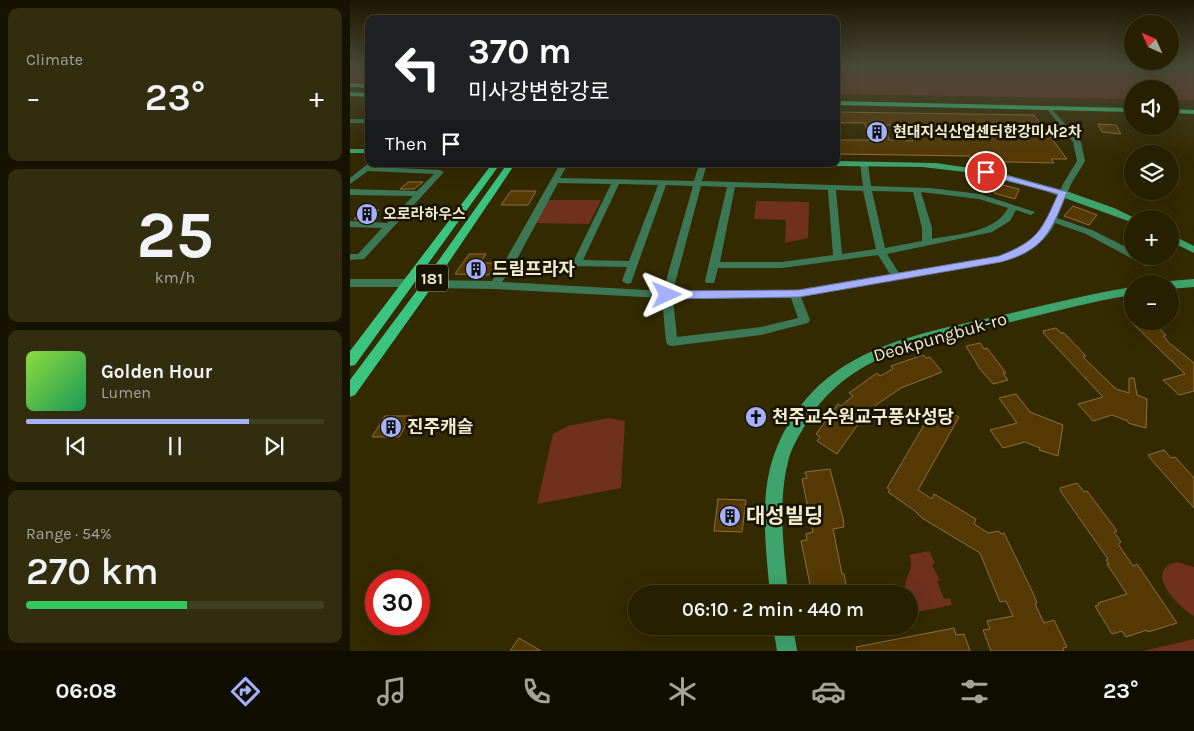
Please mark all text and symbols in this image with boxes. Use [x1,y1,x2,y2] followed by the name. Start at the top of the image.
[1124,15,1179,70] north arrow
[1124,15,1179,330] map controls
[468,31,571,72] text: 370 m
[385,35,450,100] icon: left
[26,50,83,69] text: Climate
[145,75,205,120] text: 23°
[468,79,610,105] text: 미사강변한강로
[1124,80,1179,135] button: sound
[26,81,41,114] text: −
[309,81,324,114] text: +
[865,120,889,144] building icon: 현대지식산업센터한강미사2차
[893,123,1082,141] place label: 현대지식산업센터한강미사2차
[437,130,465,158] icon: arrive
[385,133,427,155] text: Then
[1124,145,1179,200] button: layers
[965,151,1007,193] pin
[972,158,1000,186] icon: arrive
[136,197,214,273] text: 25
[355,202,379,226] building icon: 오로라하우스
[383,205,466,223] place label: 오로라하우스
[1124,210,1179,265] button: +
[464,257,488,281] building icon: 드림프라자
[492,258,575,280] place label: 드림프라자
[416,264,448,292] road number: 181
[155,268,195,287] text: km/h
[640,268,692,320] position arrow
[1124,275,1179,330] button: −
[871,307,1009,367] street label: Deokpungbuk-ro
[101,361,212,383] text: Golden Hour
[101,383,151,402] text: Lumen
[744,405,768,429] church icon: 천주교수원교구풍산성당
[772,406,954,428] place label: 천주교수원교구풍산성당
[379,415,403,439] building icon: 진주캐슬
[407,416,473,438] place label: 진주캐슬
[62,432,90,460] icon: previous
[161,432,189,460] icon: pause
[260,432,288,460] icon: next
[718,504,742,528] building icon: 대성빌딩
[746,504,823,528] place label: 대성빌딩
[26,524,112,543] text: Range · 54%
[26,549,159,594] text: 270 km
[365,570,430,635] speed limit sign: 30
[682,599,864,621] text: 06:10 · 2 min · 440 m
[228,674,263,709] icon: directions
[374,674,409,709] icon: music
[519,674,554,709] icon: phone
[665,674,700,709] icon: climate
[811,674,846,709] icon: car
[957,674,992,709] icon: filters
[55,678,117,704] text: 06:08
[1103,678,1138,704] text: 23°

